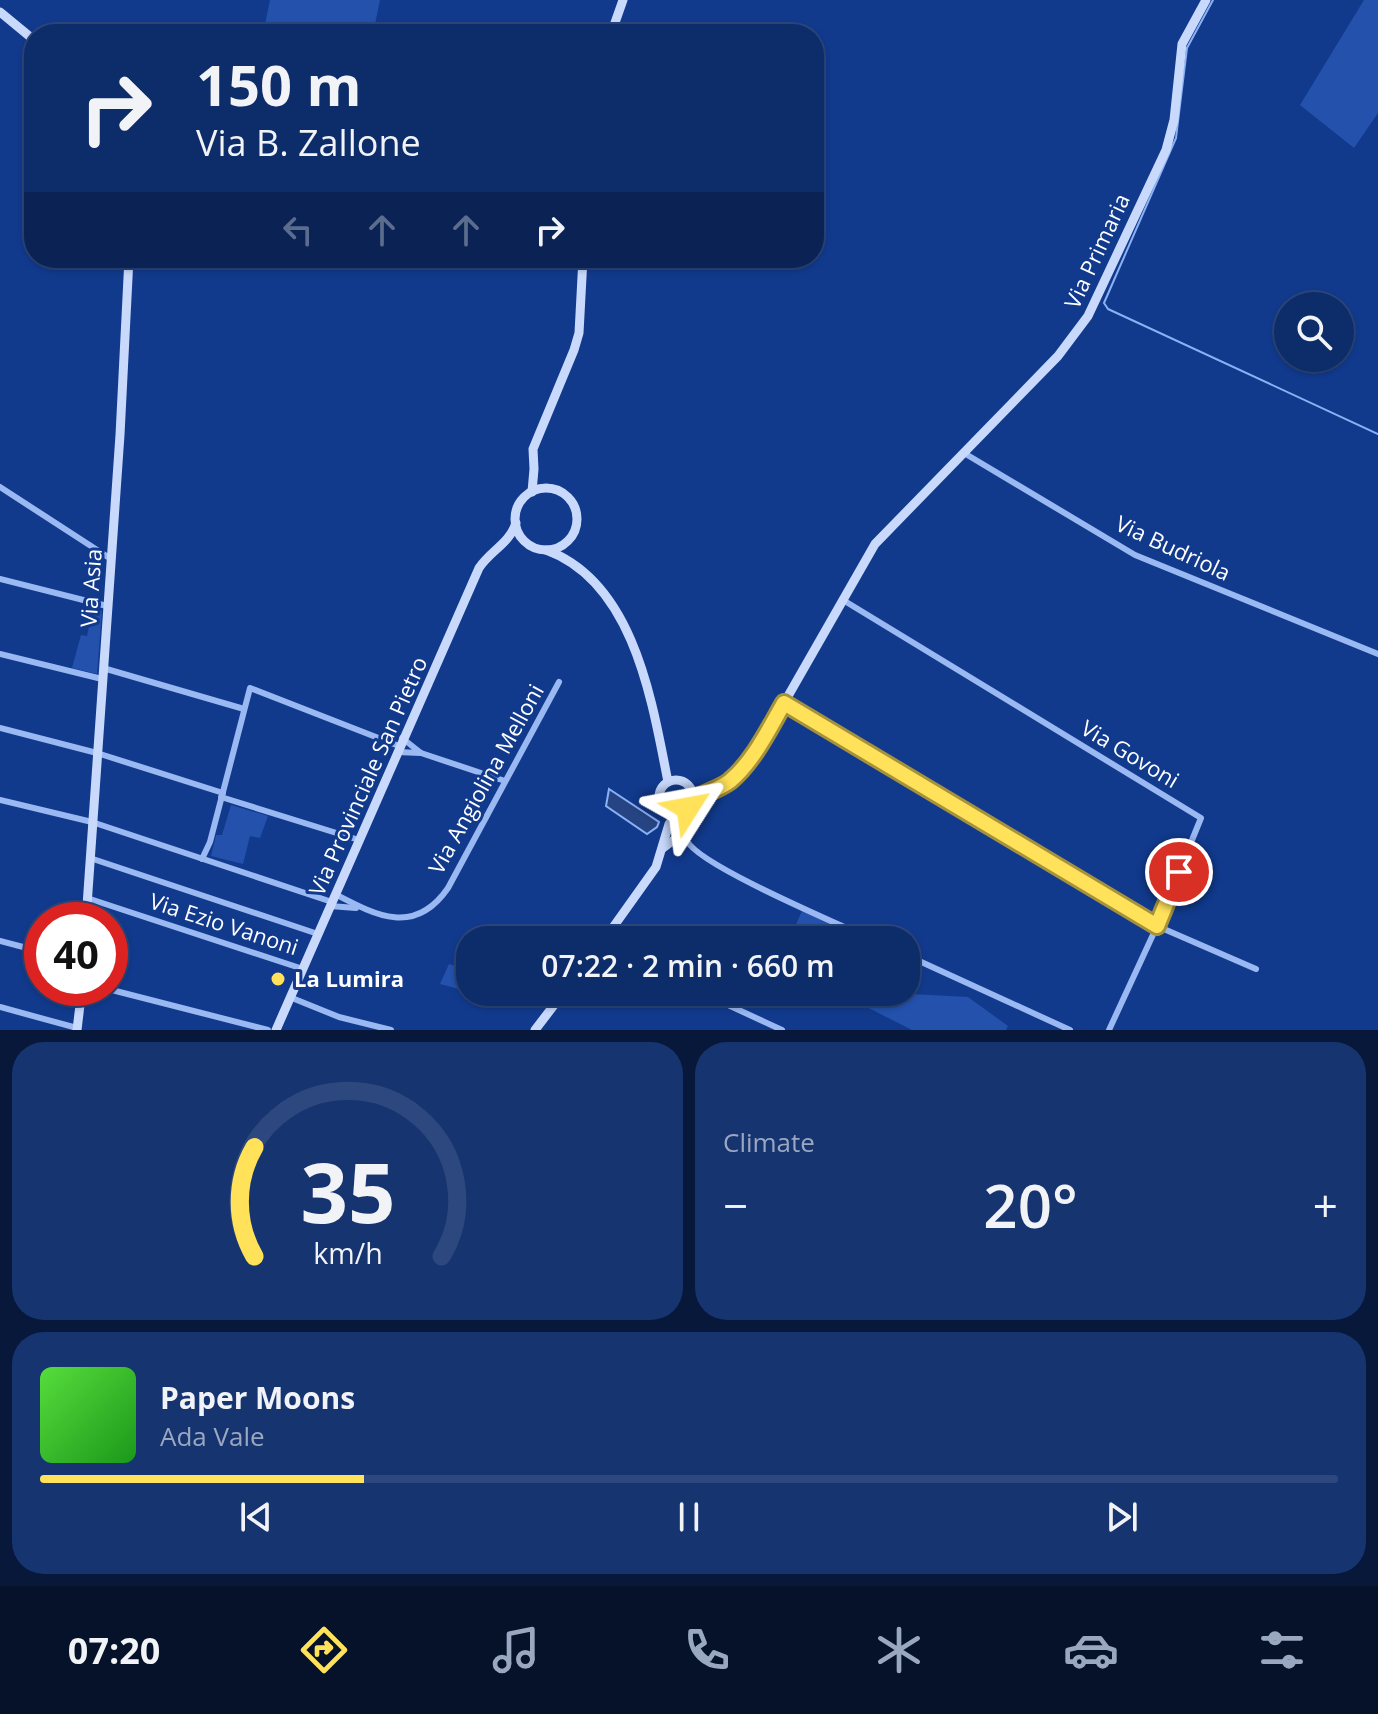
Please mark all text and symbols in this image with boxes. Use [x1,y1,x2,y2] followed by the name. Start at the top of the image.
[196,46,362,122] text: 150 m
[64,56,168,160] icon: right
[196,118,421,167] text: Via B. Zallone
[1056,188,1136,313] street label: Via Primaria
[276,208,320,252] icon: left
[360,208,404,252] icon: ahead
[444,208,488,252] icon: ahead
[528,208,572,252] icon: right
[1274,292,1354,372] map controls
[1274,292,1354,372] button: search
[1111,507,1236,587] street label: Via Budriola
[72,548,108,628] street label: Via Asia
[301,651,433,900] street label: Via Provinciale San Pietro
[420,678,550,879] street label: Via Angiolina Melloni
[1076,712,1185,794] street label: Via Govoni
[646,766,730,850] position arrow
[1145,838,1213,906] pin
[1157,850,1201,894] icon: arrive
[146,885,303,961] street label: Via Ezio Vanoni
[24,902,128,1006] speed limit sign: 40
[541,945,835,986] text: 07:22 · 2 min · 660 m
[294,963,404,993] place label: La Lumira
[269,970,287,988] marker: La Lumira
[723,1124,815,1160] text: Climate
[300,1134,395,1247] text: 35
[983,1164,1078,1246] text: 20°
[723,1175,748,1235] text: −
[1313,1175,1338,1235] text: +
[313,1233,382,1272] text: km/h
[160,1377,355,1418] text: Paper Moons
[160,1418,265,1454] text: Ada Vale
[234,1495,278,1539] icon: previous
[667,1495,711,1539] icon: pause
[1100,1495,1144,1539] icon: next
[296,1622,352,1678] icon: directions
[488,1622,544,1678] icon: music
[679,1622,735,1678] icon: phone
[871,1622,927,1678] icon: climate
[1063,1622,1119,1678] icon: car
[1254,1622,1310,1678] icon: filters
[68,1626,160,1675] text: 07:20

